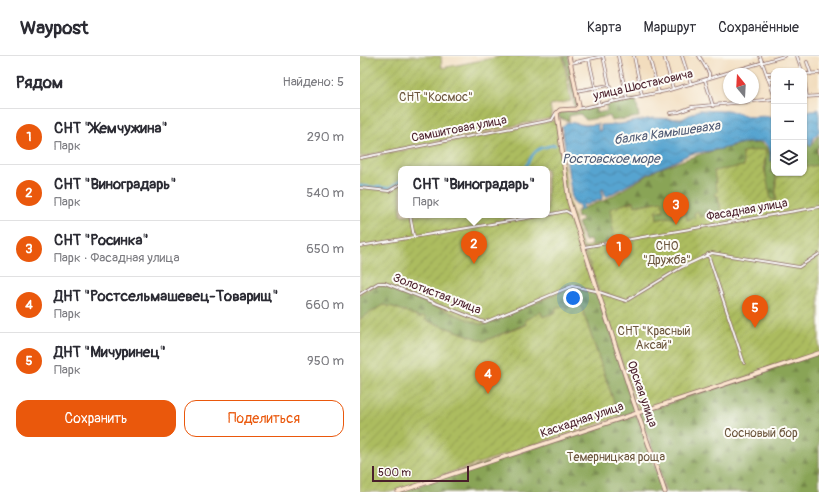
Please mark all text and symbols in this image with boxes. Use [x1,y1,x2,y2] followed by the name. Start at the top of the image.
[20,16,89,40] text: Waypost
[587,19,622,36] text: Карта
[644,19,696,36] text: Маршрут
[718,19,799,36] text: Сохранённые
[591,66,695,104] street label: улица Шостаковича
[723,68,759,104] north arrow
[771,68,807,176] map controls
[771,68,807,104] button: +
[16,72,63,93] text: Рядом
[282,74,344,90] text: Найдено: 5
[399,90,473,105] park label: СНТ "Космос"
[771,104,807,140] button: −
[410,112,508,146] street label: Самшитовая улица
[613,118,722,148] water label: балка Камышеваха
[54,119,168,138] text: СНТ "Жемчужина"
[26,129,32,145] text: 1
[307,129,344,145] text: 290 m
[54,138,81,154] text: Парк
[771,140,807,176] button: layers
[562,151,661,167] water label: Ростовское море
[398,166,550,218] popup
[54,175,176,194] text: СНТ "Виноградарь"
[413,175,535,194] text: СНТ "Виноградарь"
[25,185,33,201] text: 2
[306,185,344,201] text: 540 m
[663,192,689,225] pin: 3
[54,194,81,210] text: Парк
[413,194,440,210] text: Парк
[705,195,789,225] street label: Фасадная улица
[54,231,149,250] text: СНТ "Росинка"
[461,231,487,264] pin: 2
[606,234,632,267] pin: 1
[643,239,691,268] park label: СНО "Дружба"
[25,241,33,257] text: 3
[306,241,344,257] text: 650 m
[54,250,180,266] text: Парк · Фасадная улица
[391,270,484,318] street label: Золотистая улица
[54,287,278,306] text: ДНТ "Ростсельмашевец-Товарищ"
[563,288,583,308] your location
[742,295,768,328] pin: 5
[25,297,33,313] text: 4
[306,297,344,313] text: 660 m
[54,306,81,322] text: Парк
[618,324,691,353] park label: СНТ "Красный Аксай"
[54,343,166,362] text: ДНТ "Мичуринец"
[25,353,33,369] text: 5
[307,353,344,369] text: 950 m
[624,359,661,430] street label: Орская улица
[475,361,501,394] pin: 4
[54,362,81,378] text: Парк
[538,399,626,441] street label: Каскадная улица
[16,400,176,437] button: Сохранить
[184,400,344,437] button: Поделиться
[724,426,798,441] park label: Сосновый бор
[567,450,666,465] park label: Темерницкая роща
[372,464,469,483] scale bar
[378,466,411,479] text: 500 m

